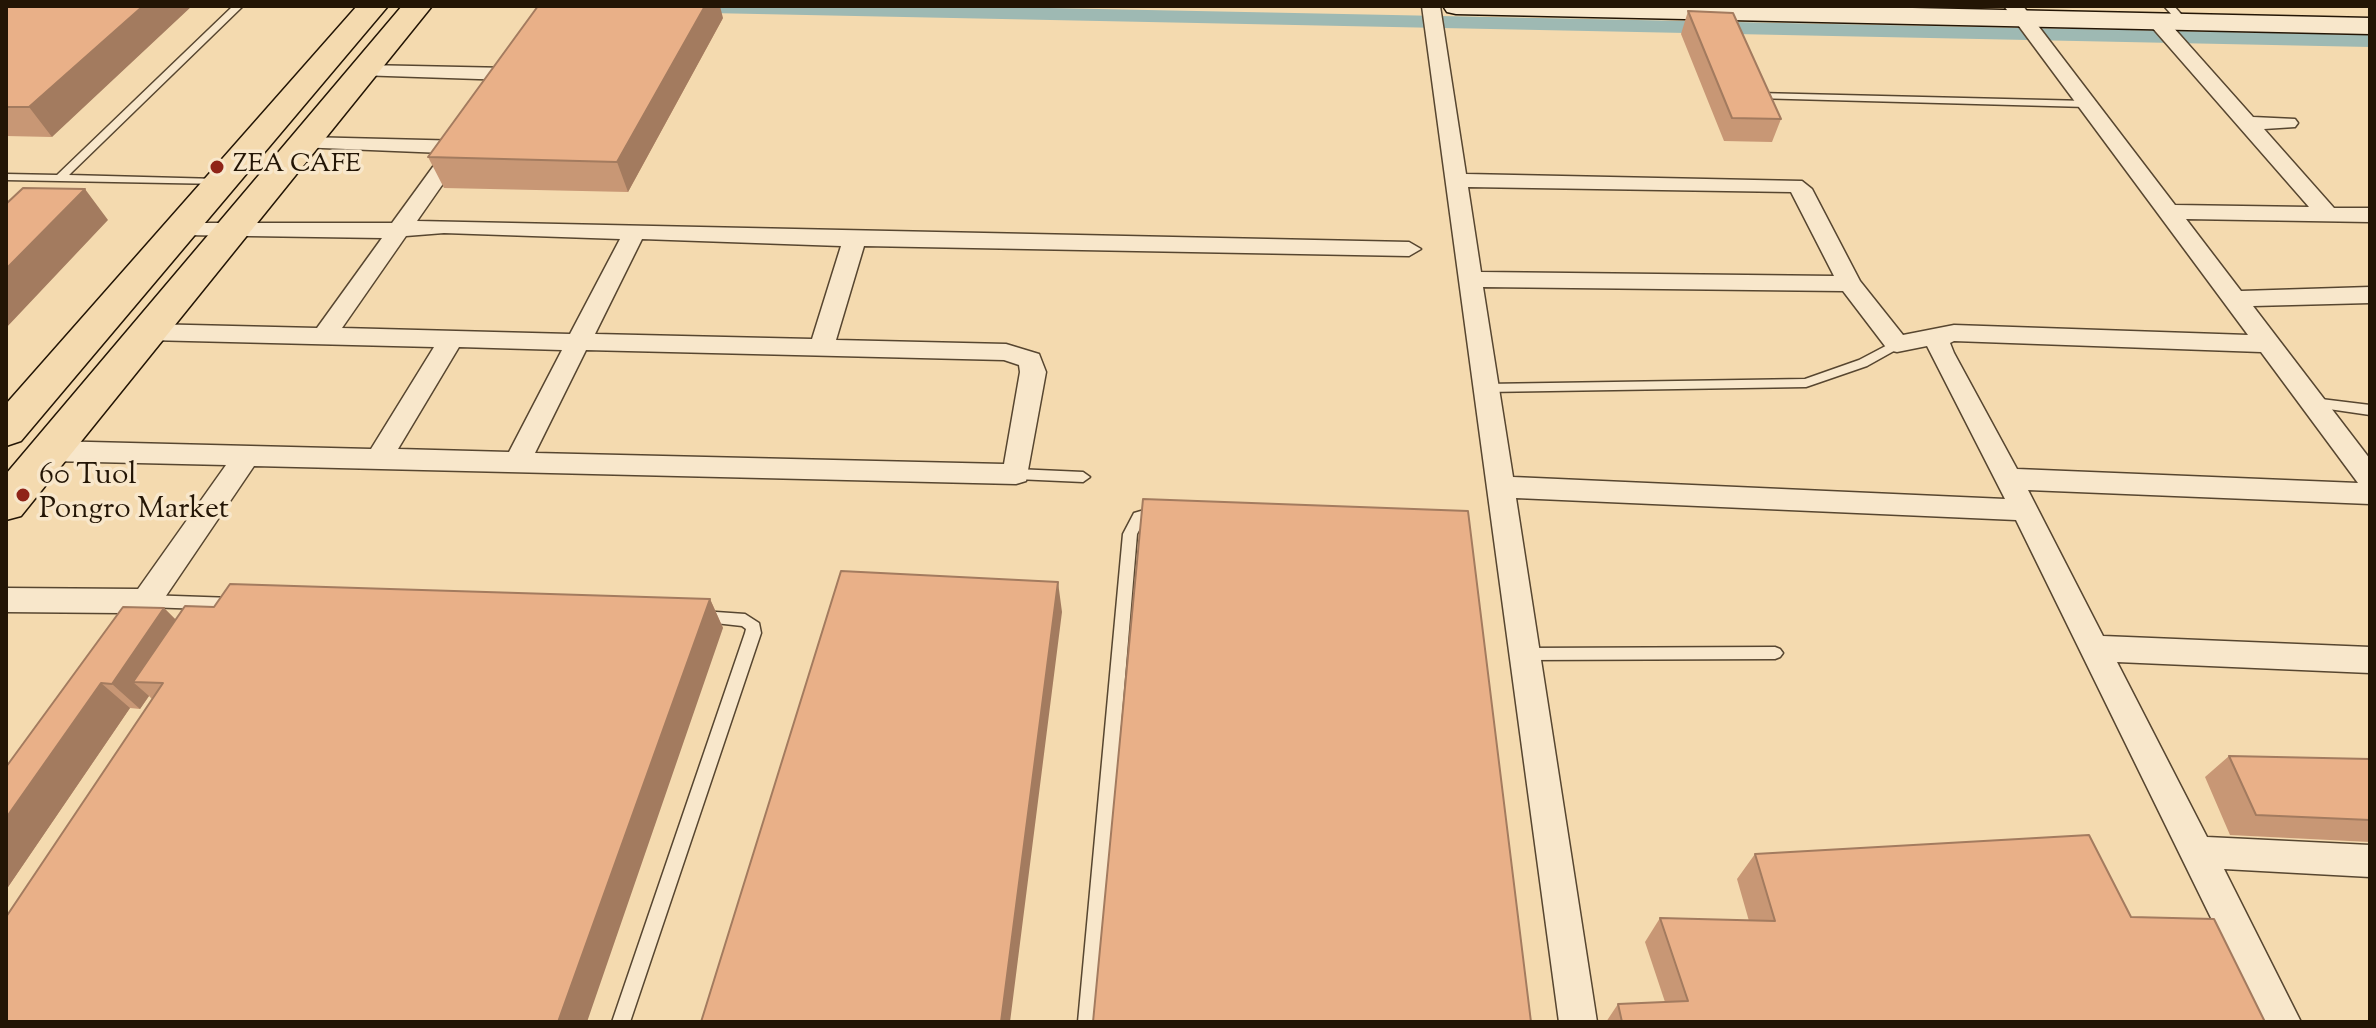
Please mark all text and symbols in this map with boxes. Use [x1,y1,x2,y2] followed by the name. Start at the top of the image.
[233,151,361,183] place label: ZEA CAFE
[208,158,226,176] marker: ZEA CAFE
[39,460,229,530] place label: 60 Tuol Pongro Market
[14,486,32,504] marker: 60 Tuol Pongro Market

